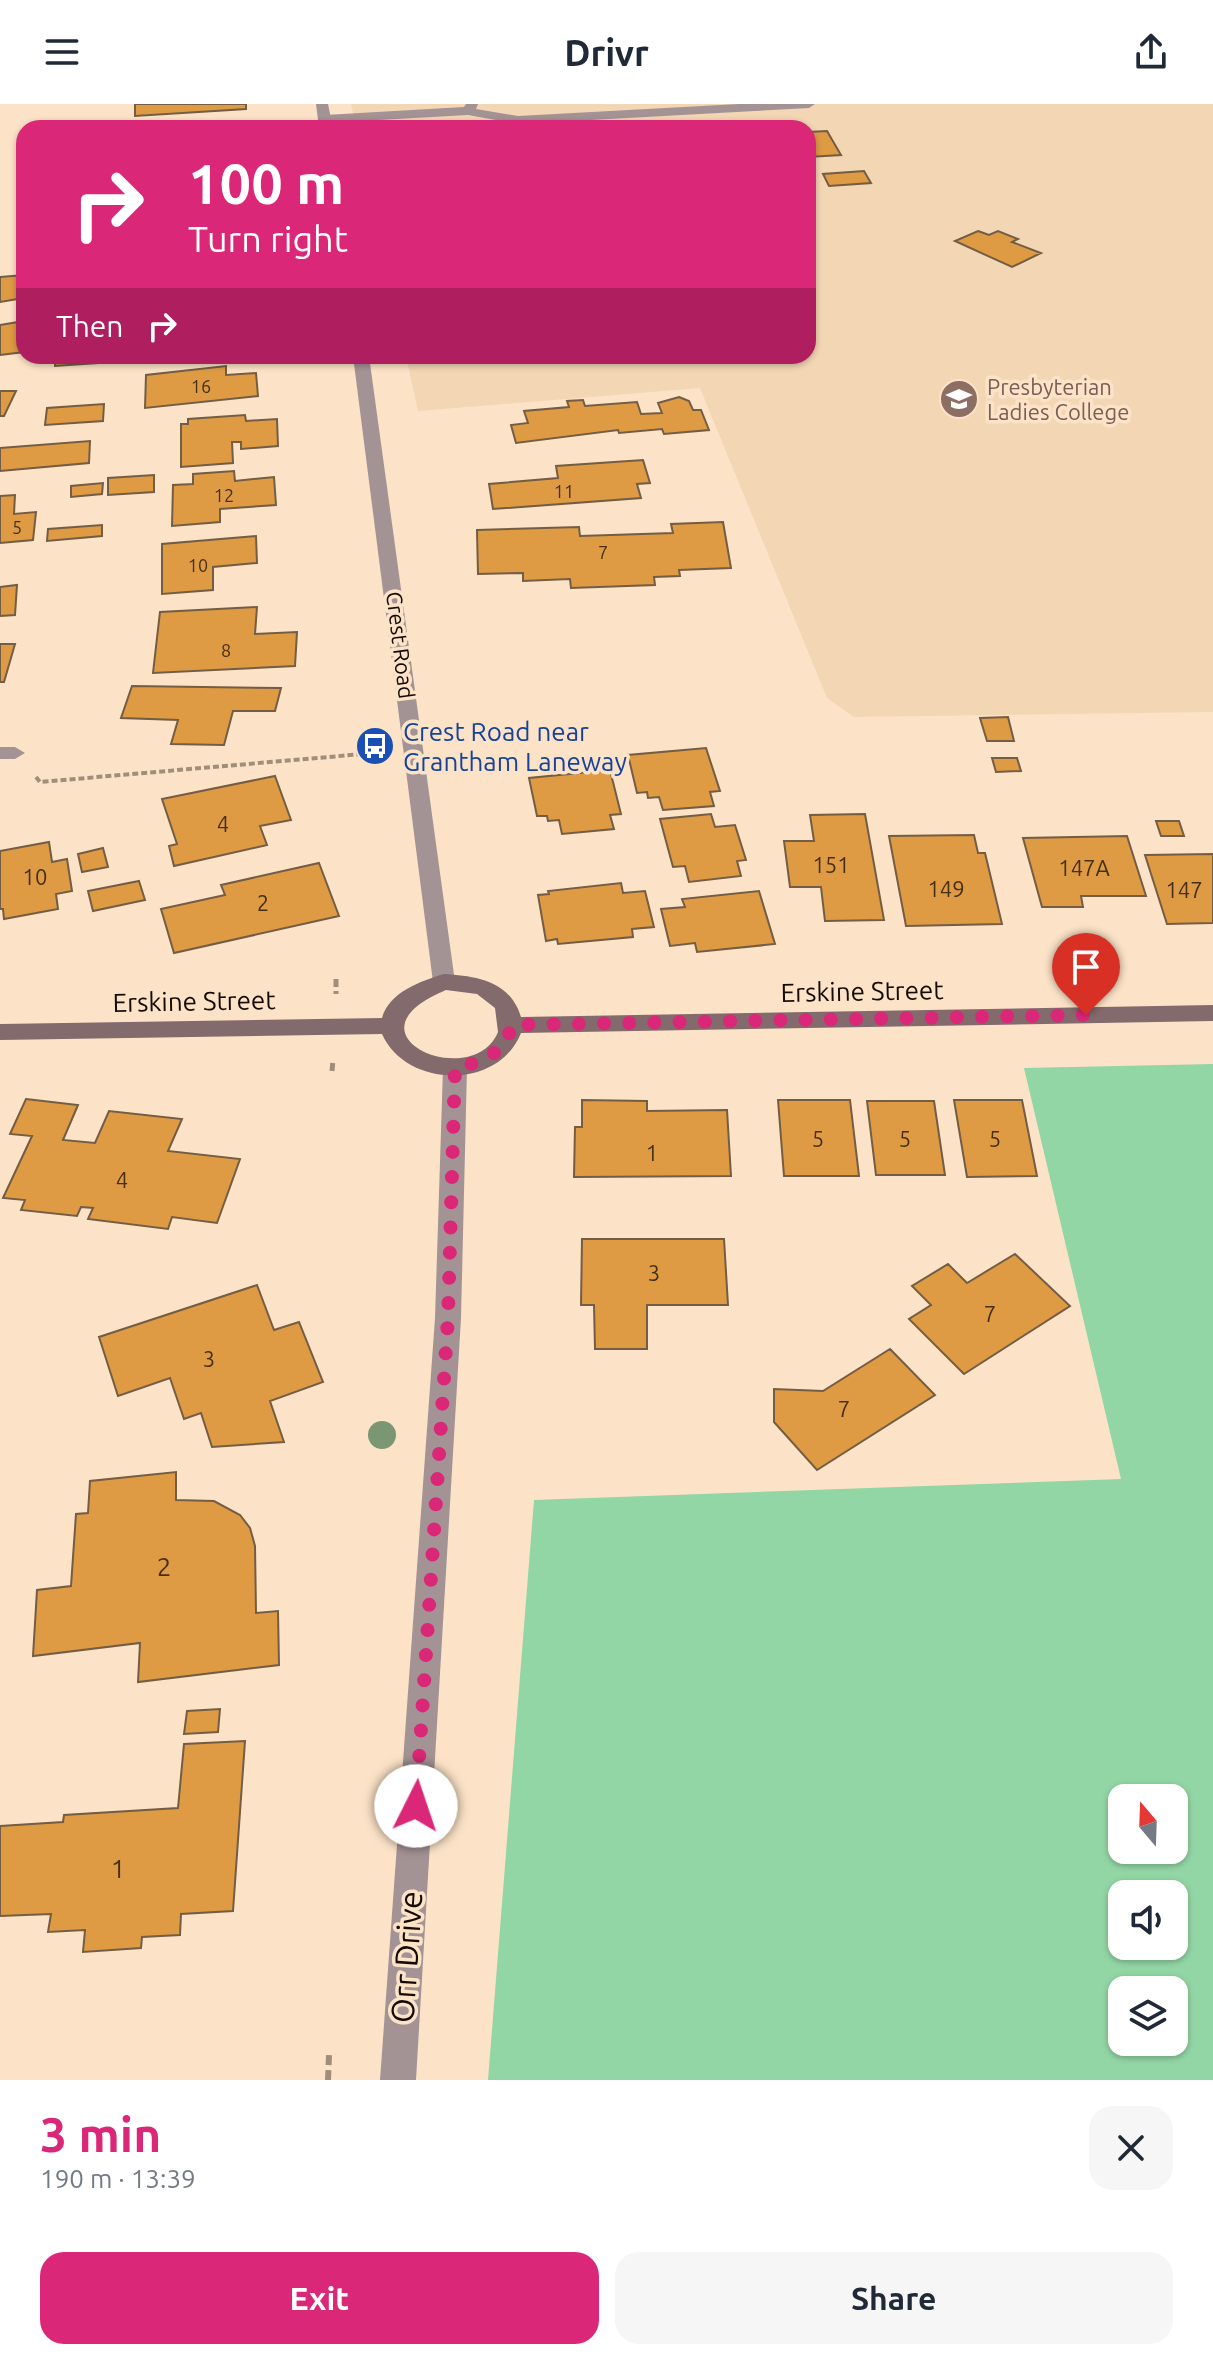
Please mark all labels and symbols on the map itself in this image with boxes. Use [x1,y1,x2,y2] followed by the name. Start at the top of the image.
[987,374,1129,424] place label: Presbyterian Ladies College
[191,376,211,396] house number: 16
[938,378,980,420] school or university icon: Presbyterian Ladies College
[554,481,574,501] house number: 11
[214,485,234,505] house number: 12
[12,517,22,537] house number: 5
[598,542,608,562] house number: 7
[188,555,208,575] house number: 10
[382,590,420,700] street label: Crest Road
[221,640,231,660] house number: 8
[403,717,627,776] place label: Crest Road near Grantham Laneway
[354,725,396,767] bus stop icon: Crest Road near Grantham Laneway
[217,811,229,836] house number: 4
[812,852,850,877] house number: 151
[1058,855,1110,880] house number: 147A
[23,864,47,889] house number: 10
[927,876,965,901] house number: 149
[1165,877,1203,902] house number: 147
[257,890,269,915] house number: 2
[1052,933,1120,1015] pin
[780,975,944,1007] street label: Erskine Street
[112,985,276,1017] street label: Erskine Street
[812,1126,824,1151] house number: 5
[899,1126,911,1151] house number: 5
[989,1126,1001,1151] house number: 5
[646,1140,658,1165] house number: 1
[116,1167,128,1192] house number: 4
[648,1260,660,1285] house number: 3
[984,1301,996,1326] house number: 7
[203,1346,215,1371] house number: 3
[838,1396,850,1421] house number: 7
[157,1552,171,1581] house number: 2
[374,1764,458,1848] position arrow
[1108,1784,1188,1864] north arrow
[111,1854,125,1883] house number: 1
[383,1890,429,2024] street label: Orr Drive

